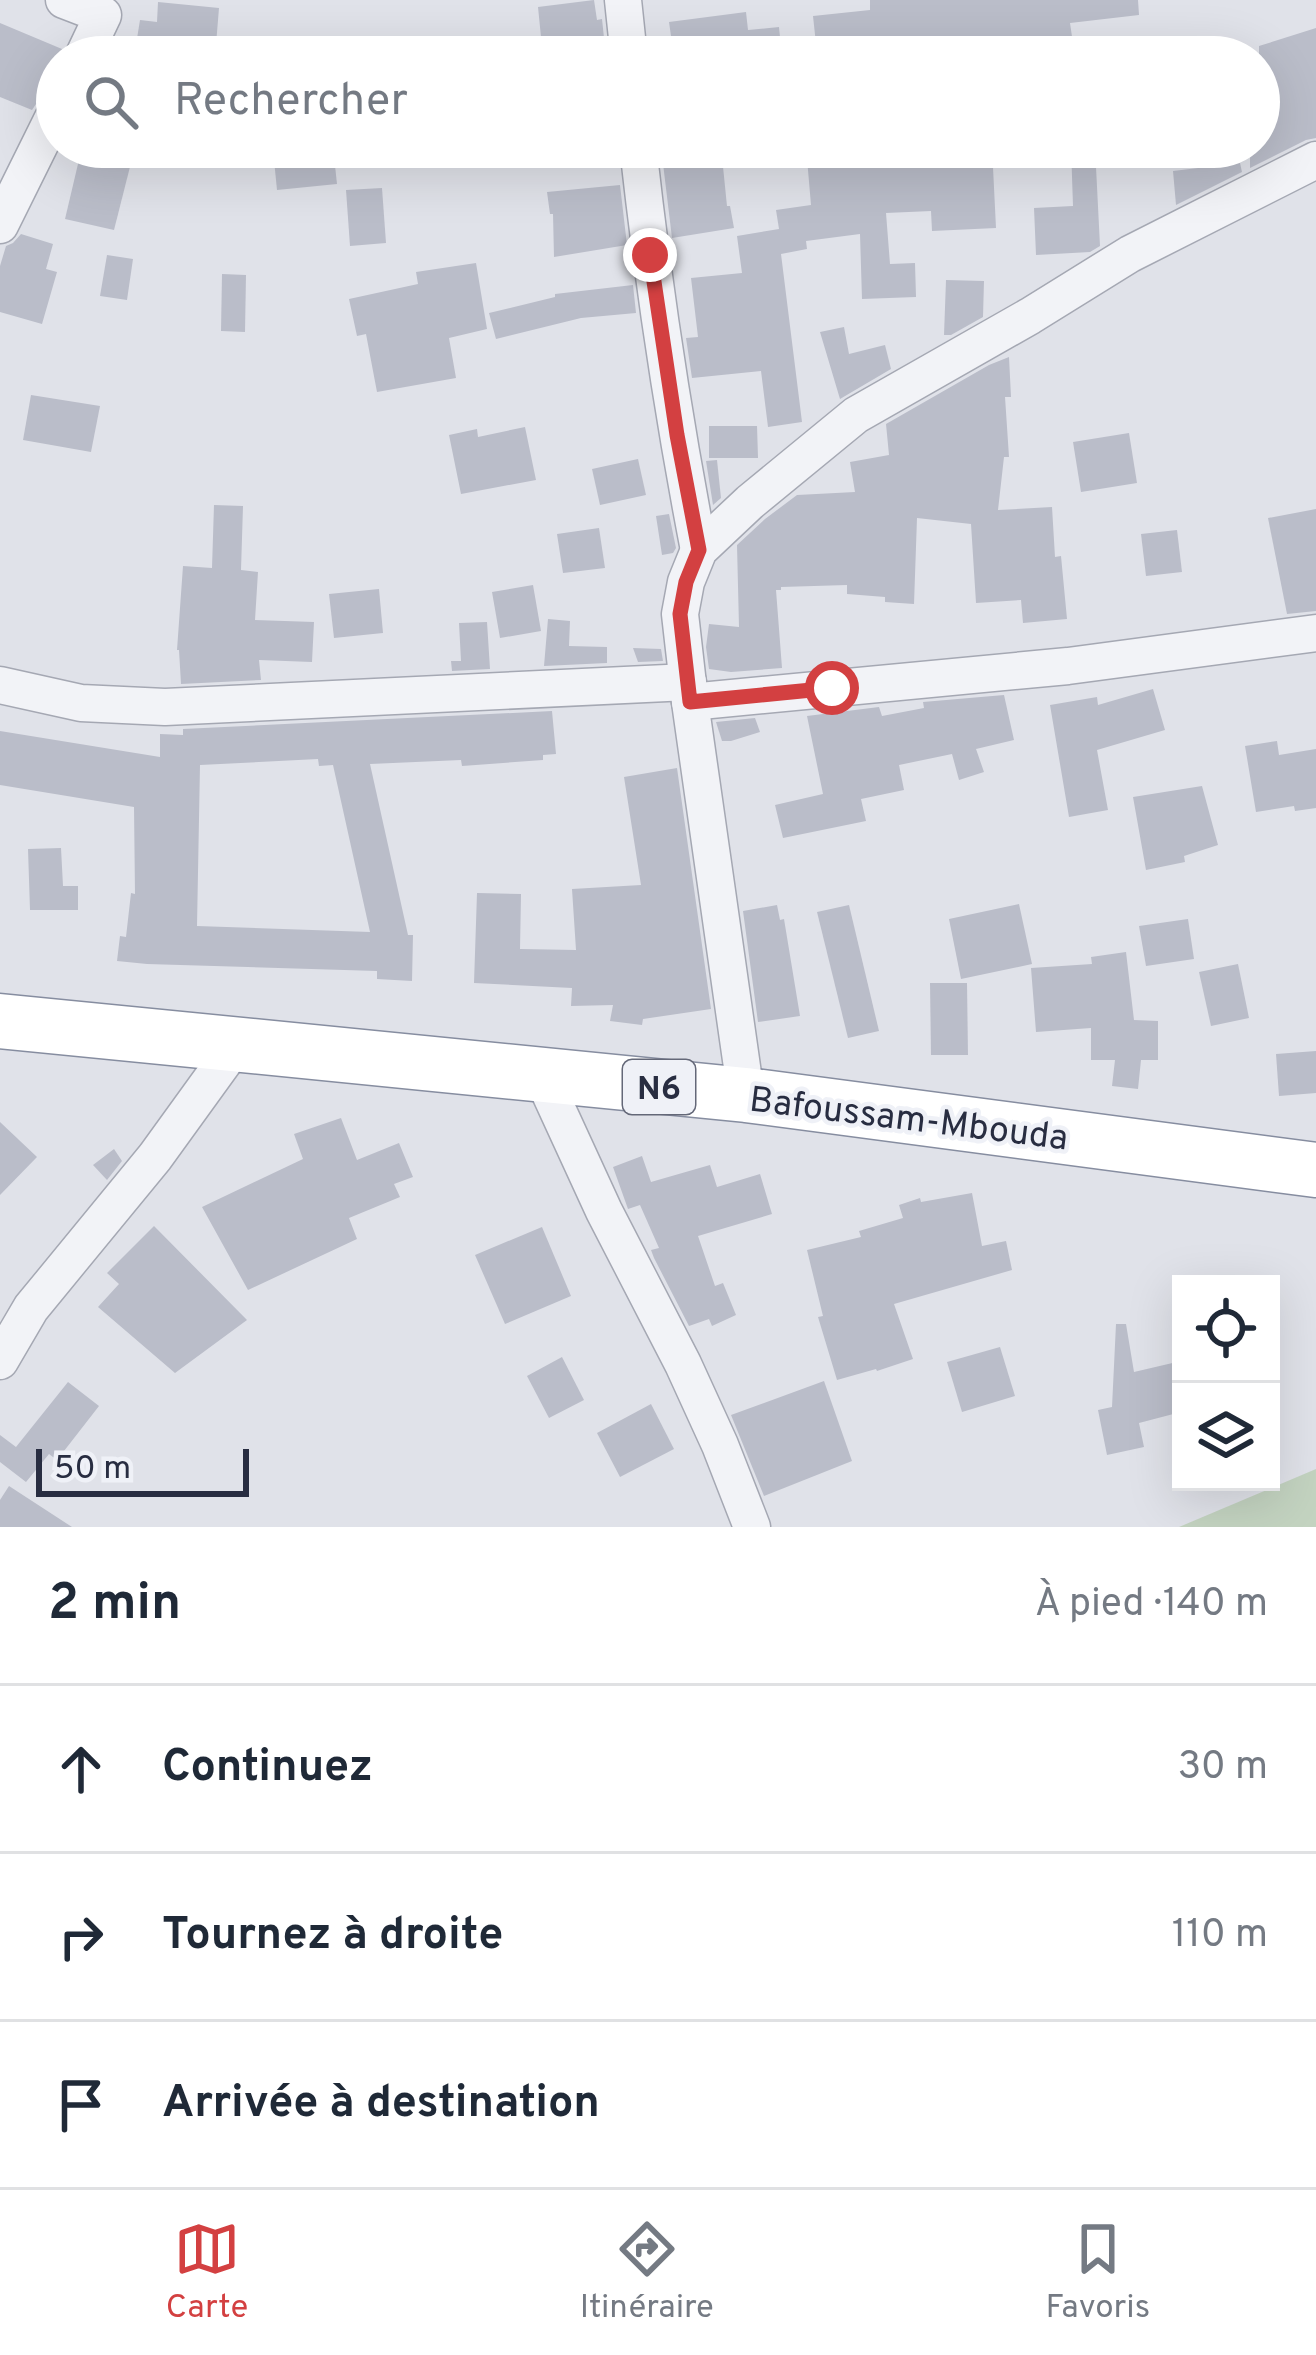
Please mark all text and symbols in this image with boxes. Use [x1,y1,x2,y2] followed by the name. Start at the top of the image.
[36,36,1280,168] search box
[78,69,144,135] icon: search
[174,74,408,131] text: Rechercher
[623,228,677,282] route end
[805,661,859,715] route start
[623,1060,695,1114] road number: N6
[747,1079,1070,1163] street label: Bafoussam-Mbouda
[1172,1275,1280,1491] map controls
[1172,1275,1280,1383] button: locate
[1172,1383,1280,1491] button: layers
[36,1443,249,1496] scale bar
[54,1449,131,1491] text: 50 m
[48,1573,181,1638] text: 2 min
[1035,1581,1268,1630] text: À pied · 140 m
[48,1736,114,1802] icon: ahead
[162,1740,373,1797] text: Continuez
[1178,1744,1268,1793] text: 30 m
[48,1904,114,1970] icon: right
[162,1908,503,1965] text: Tournez à droite
[1172,1912,1268,1961] text: 110 m
[48,2072,114,2138] icon: arrive
[162,2076,600,2133] text: Arrivée à destination
[166,2216,248,2330] tab: Carte
[580,2216,714,2330] tab: Itinéraire
[1045,2216,1150,2330] tab: Favoris

